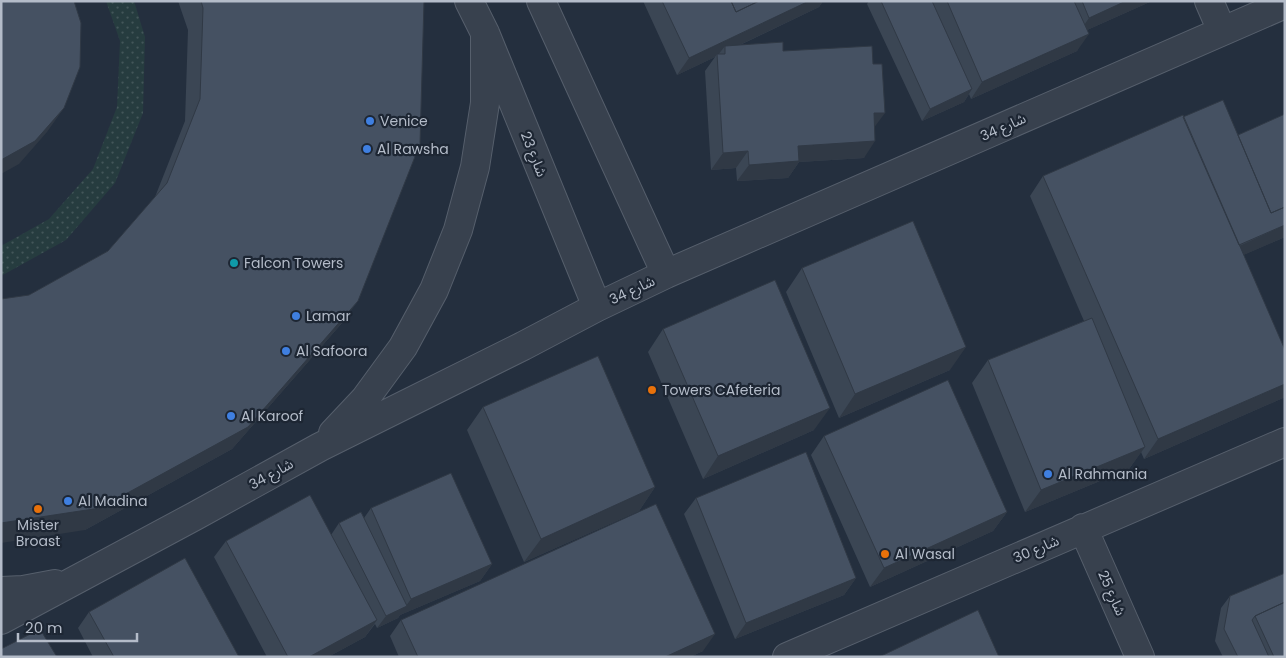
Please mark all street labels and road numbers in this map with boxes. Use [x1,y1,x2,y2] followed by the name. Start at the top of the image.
[977,108,1029,147] street label: شارع 34
[515,128,552,180] street label: شارع 23
[606,271,658,310] street label: شارع 34
[245,454,297,495] street label: شارع 34
[1010,530,1062,569] street label: شارع 30
[1092,567,1131,619] street label: شارع 25

